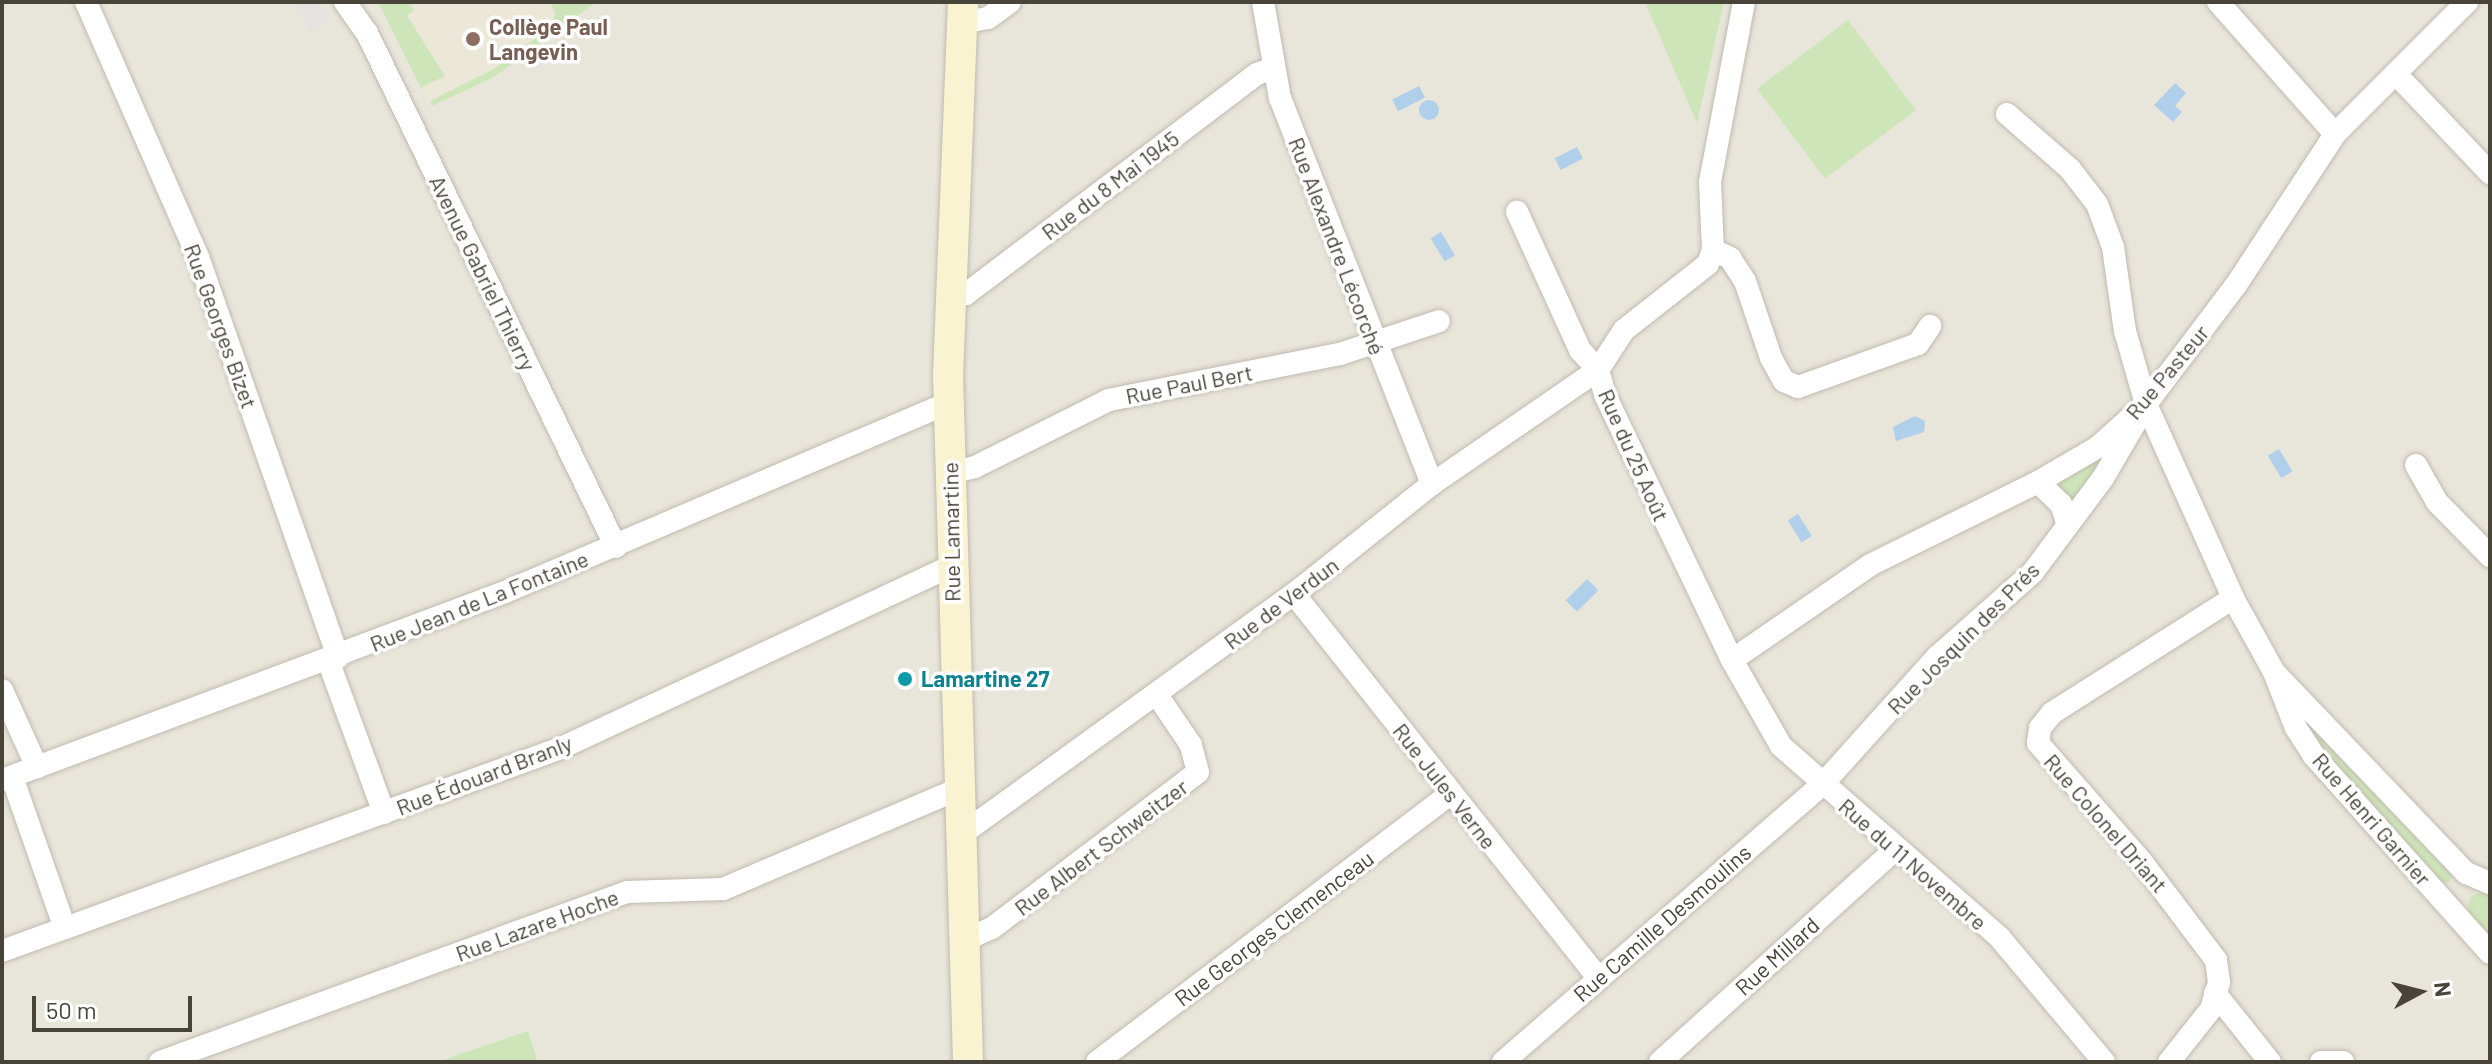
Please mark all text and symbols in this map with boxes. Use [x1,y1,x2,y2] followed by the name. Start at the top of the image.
[489,13,608,64] place label: Collège Paul Langevin
[464,30,482,48] marker: Collège Paul Langevin
[1036,125,1184,245] street label: Rue du 8 Mai 1945
[1283,133,1391,359] street label: Rue Alexandre Lécorché
[424,171,542,375] street label: Avenue Gabriel Thierry
[179,240,263,412] street label: Rue Georges Bizet
[2120,319,2214,425] street label: Rue Pasteur
[1123,359,1255,409] street label: Rue Paul Bert
[1593,385,1675,525] street label: Rue du 25 Août
[937,462,965,602] street label: Rue Lamartine
[366,545,592,657] street label: Rue Jean de La Fontaine
[1218,551,1344,655] street label: Rue de Verdun
[1882,557,2044,719] street label: Rue Josquin des Prés
[921,666,1049,692] place label: Lamartine 27
[896,670,914,688] marker: Lamartine 27
[1388,718,1502,854] street label: Rue Jules Verne
[392,729,576,821] street label: Rue Édouard Branly
[2307,747,2437,891] street label: Rue Henri Garnier
[2039,748,2173,898] street label: Rue Colonel Driant
[1009,773,1193,921] street label: Rue Albert Schweitzer
[1834,793,1992,935] street label: Rue du 11 Novembre
[1568,839,1756,1007] street label: Rue Camille Desmoulins
[1169,845,1379,1011] street label: Rue Georges Clemenceau
[452,883,622,967] street label: Rue Lazare Hoche
[1730,911,1824,1001] street label: Rue Millard
[2380,952,2460,1032] north arrow
[36,980,196,1030] scale bar
[2430,980,2458,998] text: N
[46,995,97,1024] text: 50 m

